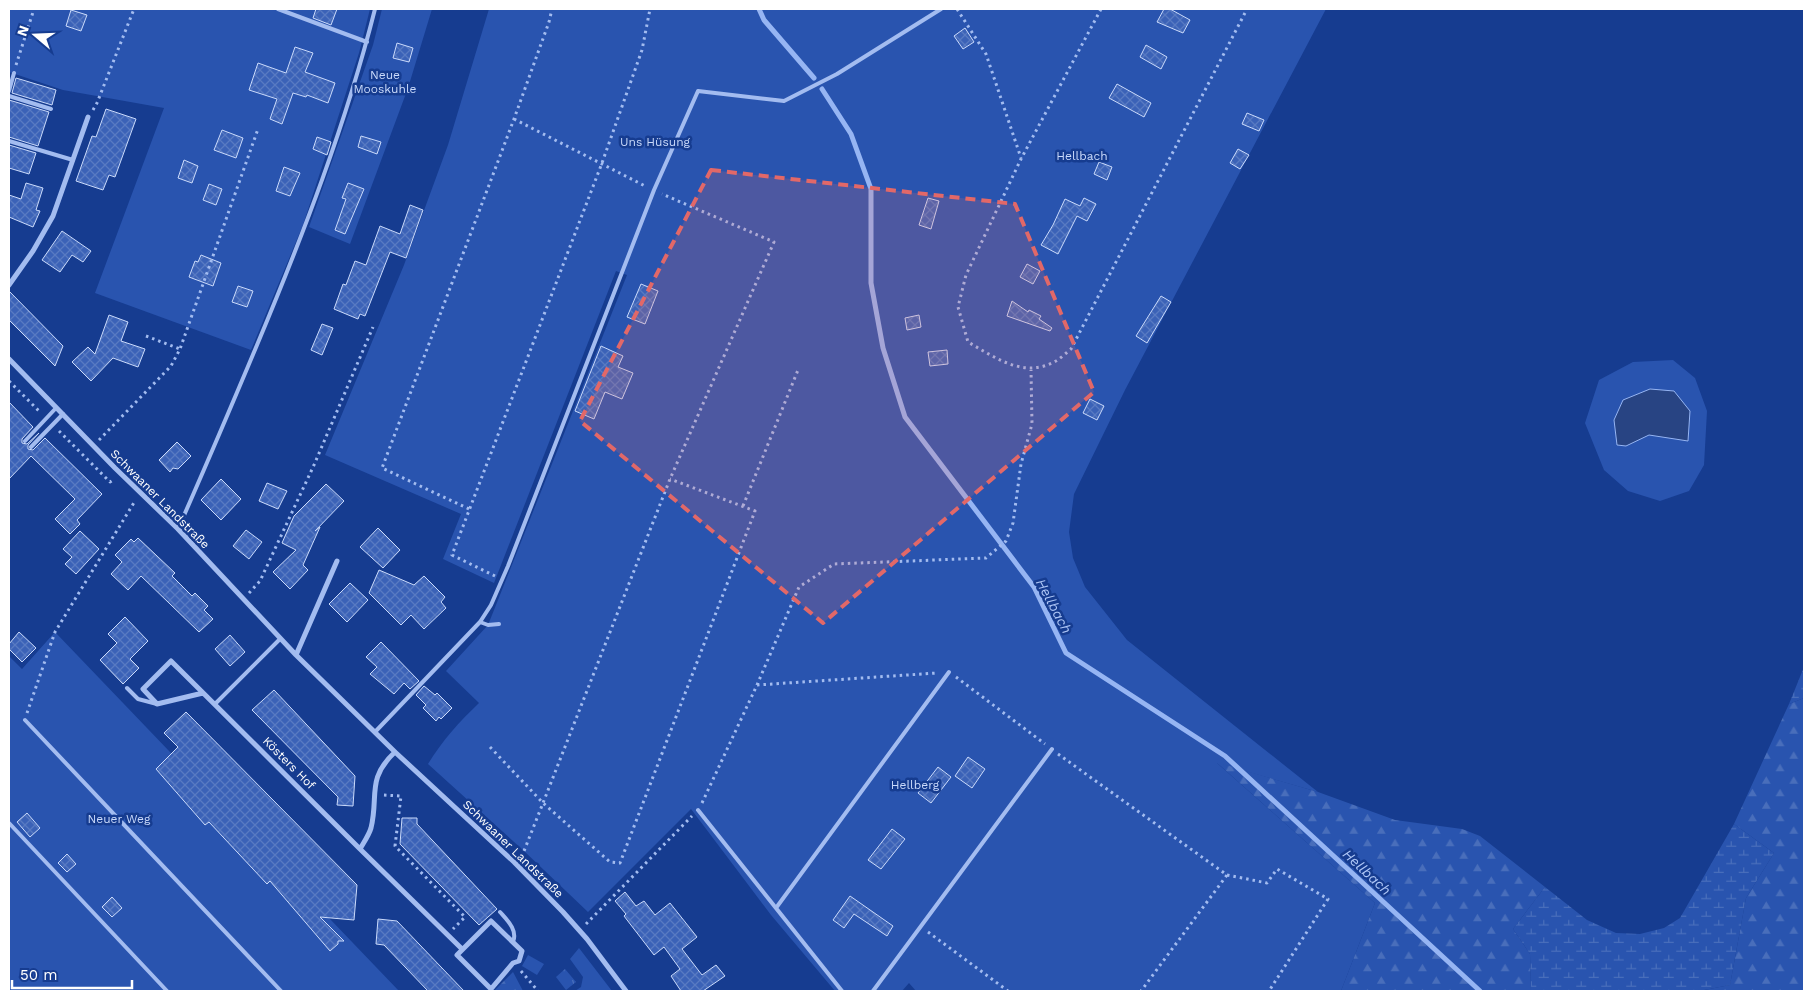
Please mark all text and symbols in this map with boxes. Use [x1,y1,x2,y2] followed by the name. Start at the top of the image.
[10,10,60,60] north arrow
[13,23,32,38] text: N
[353,68,417,96] park label: Neue Mooskuhle
[620,135,691,149] park label: Uns Hüsung
[1056,149,1108,163] park label: Hellbach
[108,447,213,552] street label: Schwaaner Landstraße
[1033,576,1075,636] water label: Hellbach
[260,734,318,792] street label: Kösters Hof
[891,778,940,792] park label: Hellberg
[460,797,566,901] street label: Schwaaner Landstraße
[88,812,151,826] park label: Neuer Weg
[1340,846,1394,898] water label: Hellbach
[12,958,132,990] scale bar
[20,966,57,984] text: 50 m

